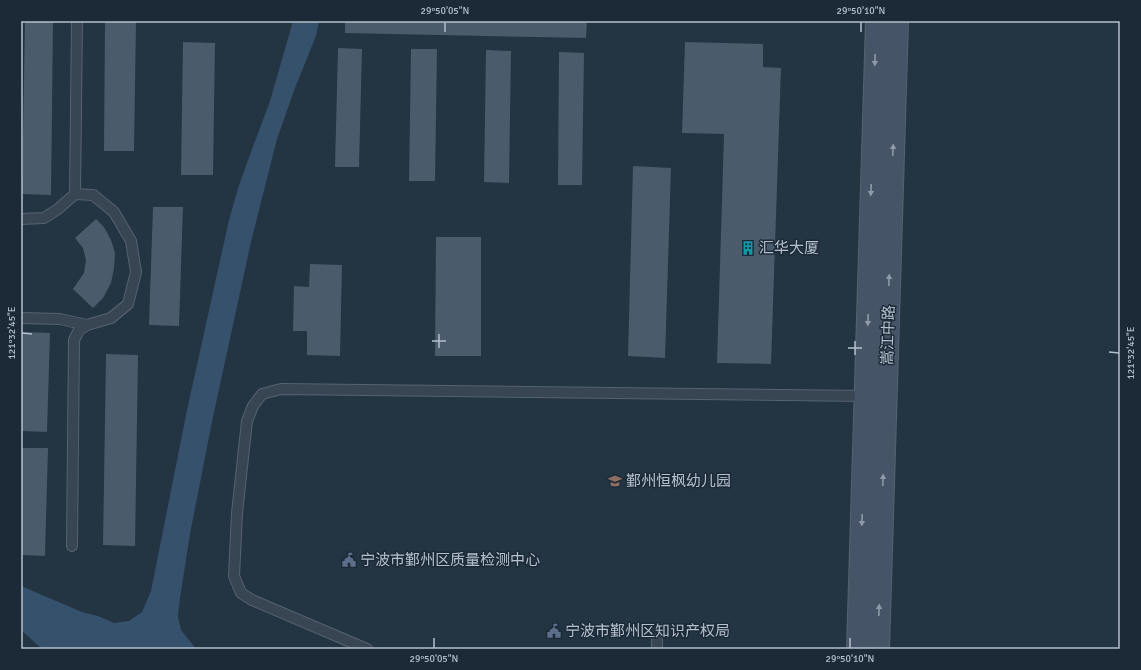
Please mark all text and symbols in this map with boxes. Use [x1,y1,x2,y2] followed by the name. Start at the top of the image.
[421,5,469,17] text: 29°50'05"N
[837,5,885,17] text: 29°50'10"N
[872,54,879,66] one-way arrow
[890,144,897,156] one-way arrow
[868,184,875,196] one-way arrow
[759,239,819,257] place label: 汇华大厦
[740,240,756,256] building icon: 汇华大厦
[886,274,893,286] one-way arrow
[878,305,898,365] street label: 嵩江中路
[6,306,18,360] text: 121°32'45"E
[864,314,871,326] one-way arrow
[1125,326,1137,380] text: 121°32'45"E
[626,472,731,490] place label: 鄞州恒枫幼儿园
[607,473,623,489] school or university icon: 鄞州恒枫幼儿园
[880,473,886,486] one-way arrow
[858,514,865,526] one-way arrow
[360,551,540,569] place label: 宁波市鄞州区质量检测中心
[341,552,357,568] public building icon: 宁波市鄞州区质量检测中心
[876,603,882,616] one-way arrow
[565,622,730,640] place label: 宁波市鄞州区知识产权局
[546,623,562,639] public building icon: 宁波市鄞州区知识产权局
[410,653,458,665] text: 29°50'05"N
[826,653,874,665] text: 29°50'10"N

